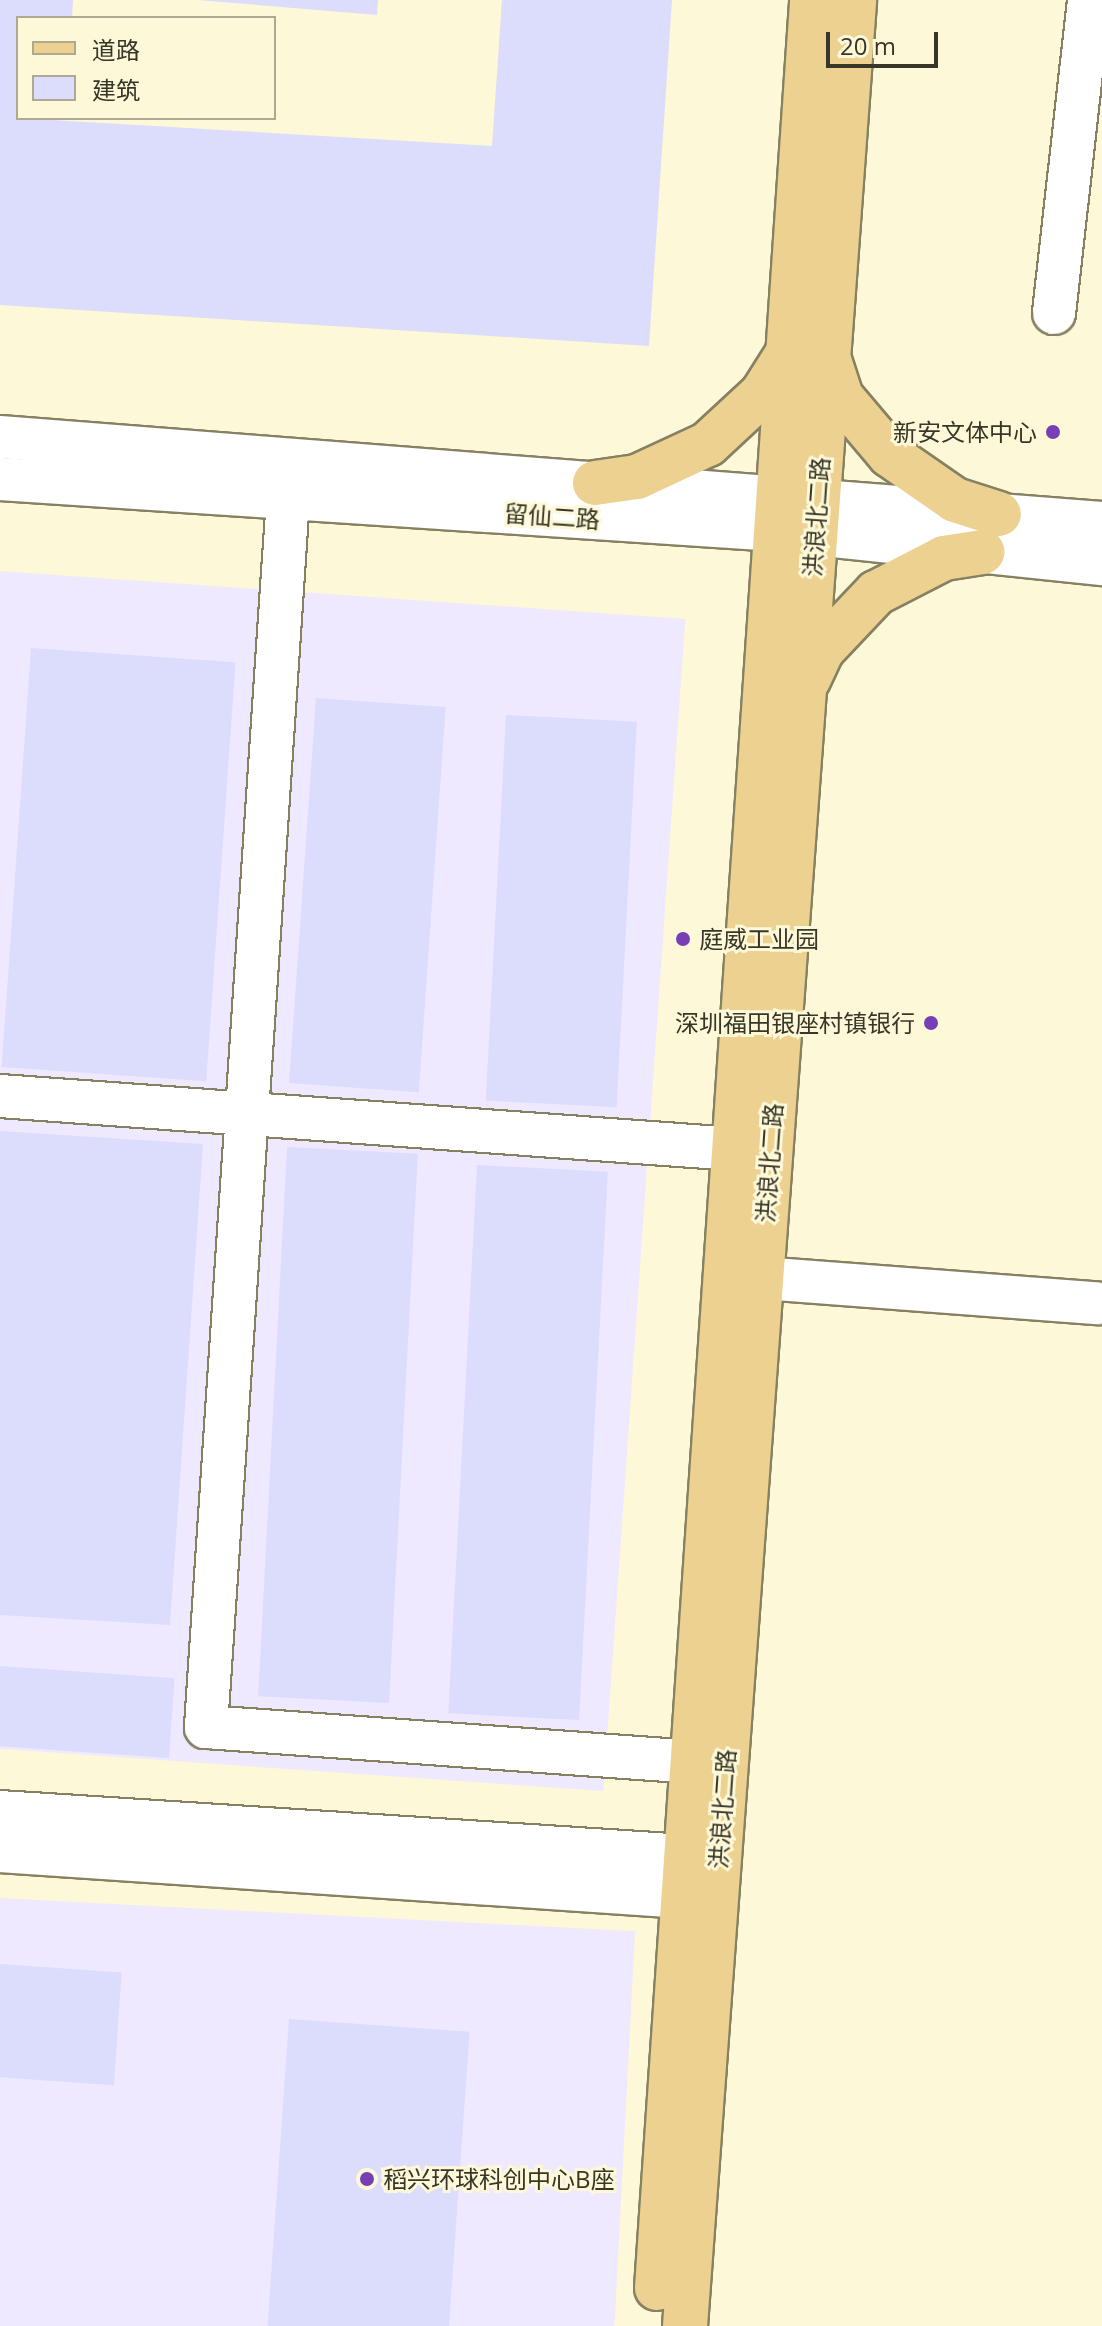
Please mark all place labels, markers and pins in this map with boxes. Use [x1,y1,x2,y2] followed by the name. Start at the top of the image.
[893,418,1037,446] place label: 新安文体中心
[1044,423,1062,441] marker: 新安文体中心
[699,925,819,953] place label: 庭威工业园
[674,930,692,948] marker: 庭威工业园
[675,1009,915,1037] place label: 深圳福田银座村镇银行
[922,1014,940,1032] marker: 深圳福田银座村镇银行
[383,2165,615,2193] place label: 稻兴环球科创中心B座
[358,2170,376,2188] marker: 稻兴环球科创中心B座

